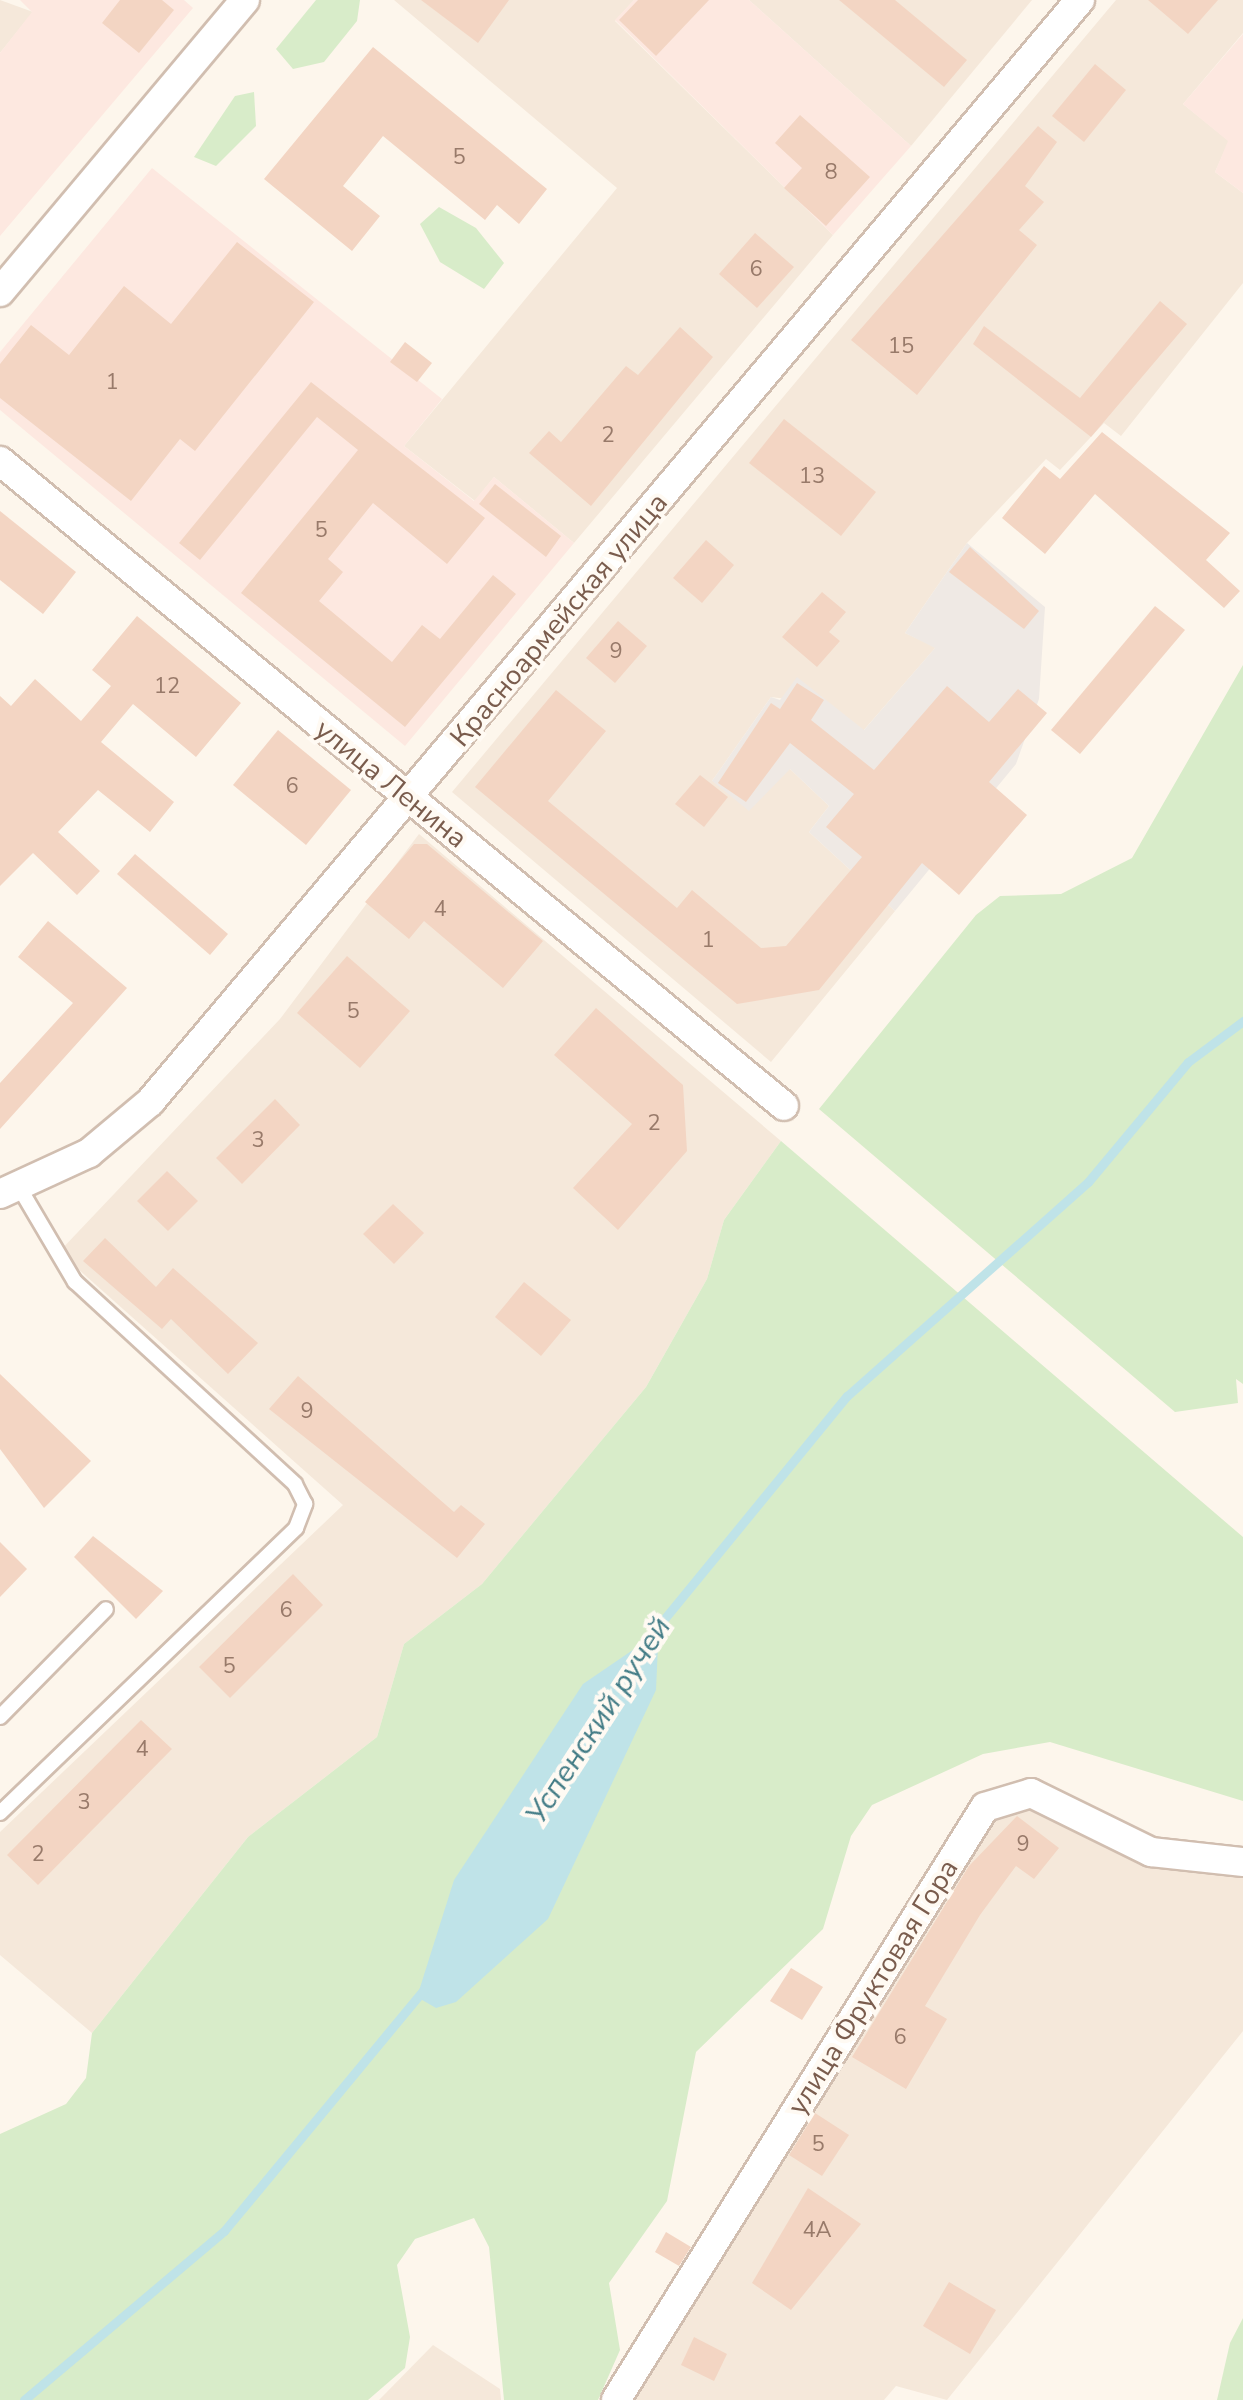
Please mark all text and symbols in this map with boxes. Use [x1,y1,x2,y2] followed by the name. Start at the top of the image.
[452,145,466,171] house number: 5
[824,160,838,186] house number: 8
[749,257,763,283] house number: 6
[888,334,914,360] house number: 15
[105,370,119,396] house number: 1
[601,423,615,449] house number: 2
[799,464,825,490] house number: 13
[443,487,675,753] street label: Красноармейская улица
[314,518,328,544] house number: 5
[609,639,623,665] house number: 9
[154,674,180,700] house number: 12
[308,713,474,855] street label: улица Ленина
[285,774,299,800] house number: 6
[433,897,447,923] house number: 4
[701,928,715,954] house number: 1
[346,999,360,1025] house number: 5
[647,1111,661,1137] house number: 2
[251,1128,265,1154] house number: 3
[300,1399,314,1425] house number: 9
[279,1598,293,1624] house number: 6
[519,1611,679,1831] water label: Успенский ручей
[222,1654,236,1680] house number: 5
[135,1737,149,1763] house number: 4
[77,1790,91,1816] house number: 3
[1016,1832,1030,1858] house number: 9
[31,1842,45,1868] house number: 2
[781,1853,965,2121] street label: улица Фруктовая Гора
[893,2025,907,2051] house number: 6
[811,2132,825,2158] house number: 5
[802,2218,832,2244] house number: 4А

